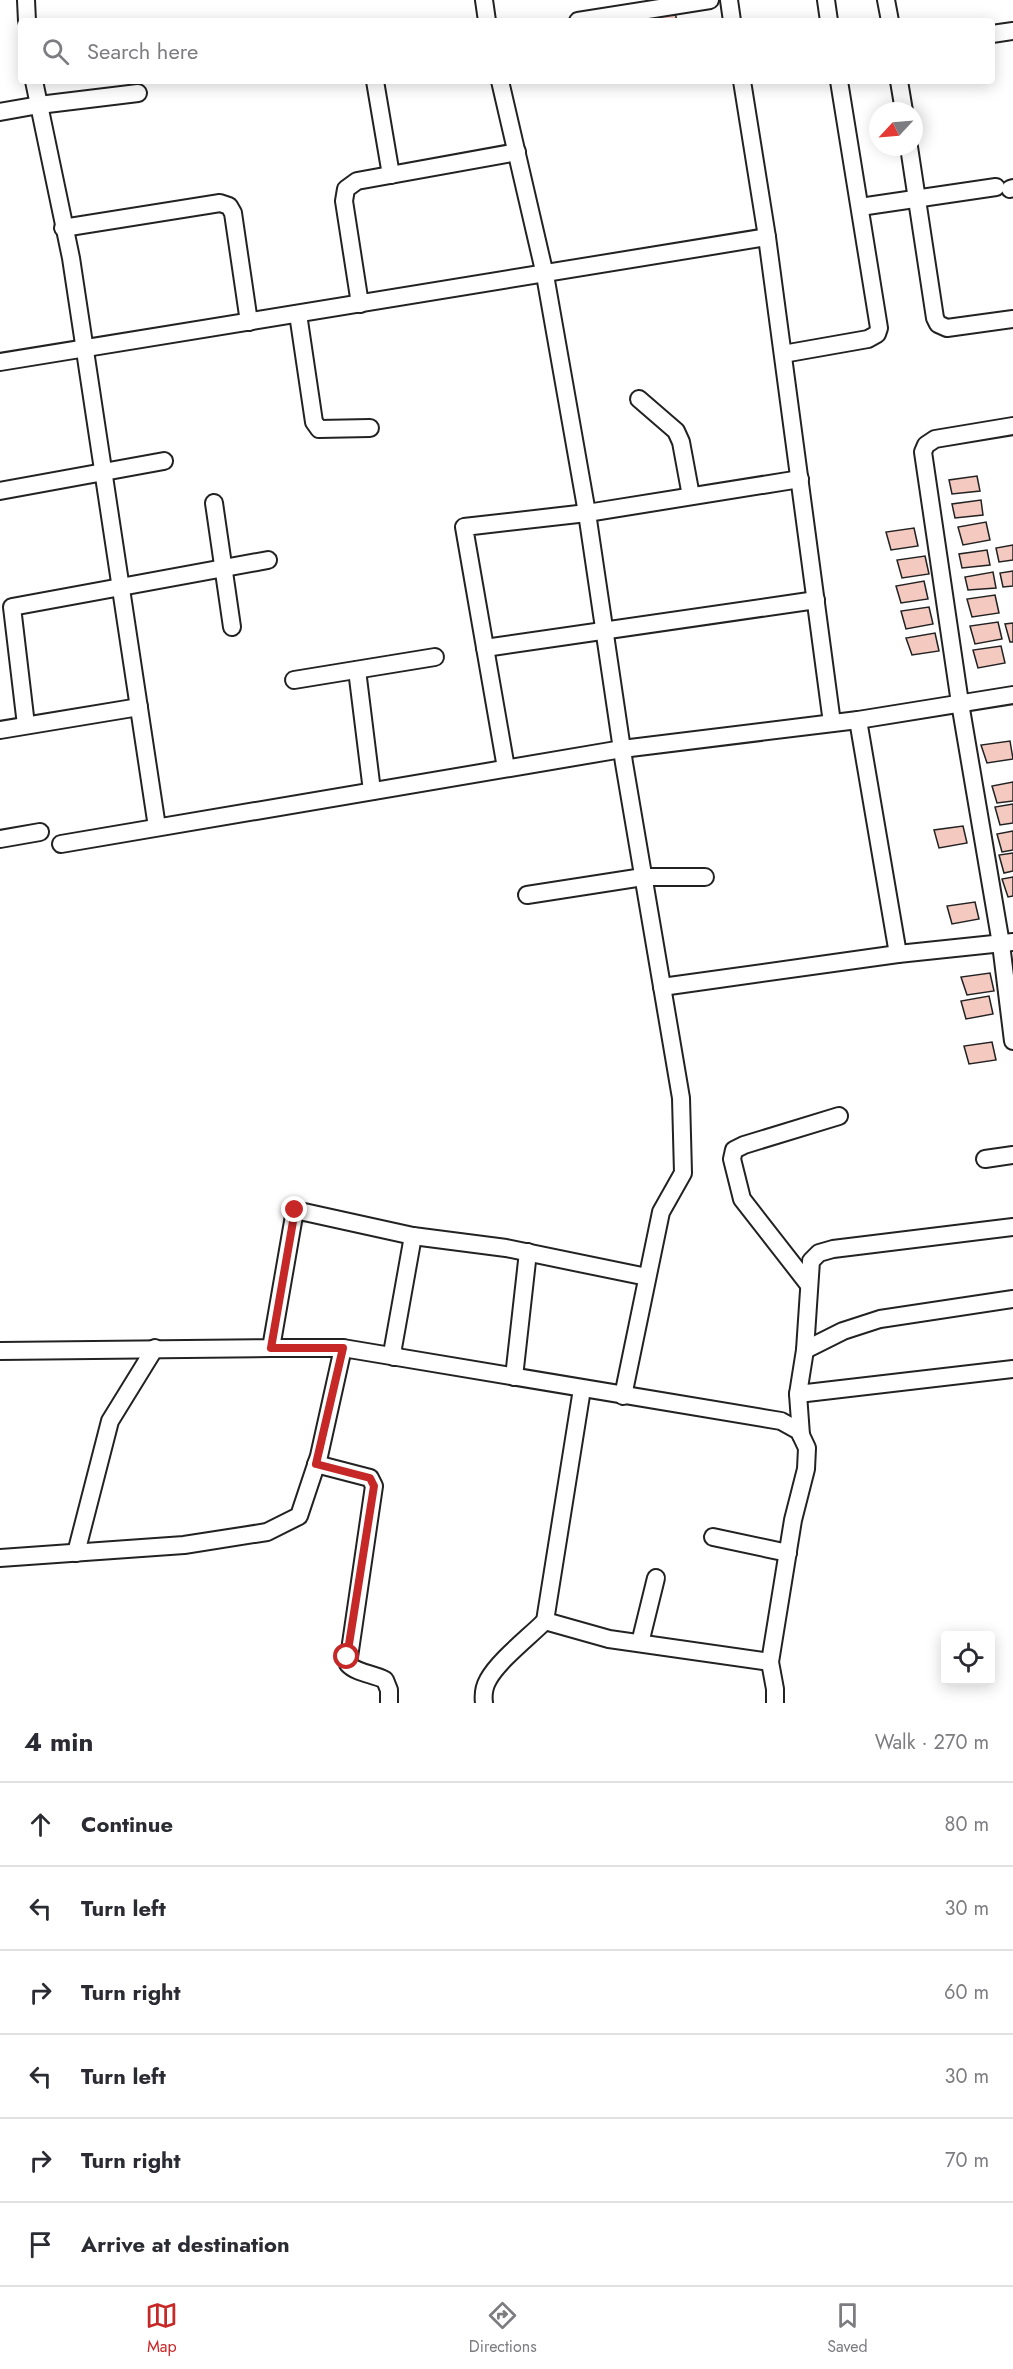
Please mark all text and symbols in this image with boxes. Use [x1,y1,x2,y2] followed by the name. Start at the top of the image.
[18,18,995,84] search box
[39,35,72,68] icon: search
[87,35,198,67] text: Search here
[869,102,923,156] north arrow
[281,1196,307,1222] route end
[941,1631,995,1685] map controls
[941,1631,995,1685] button: locate
[333,1643,359,1669] route start
[24,1723,93,1761] text: 4 min
[875,1728,989,1757] text: Walk · 270 m
[24,1808,57,1841] icon: ahead
[81,1808,173,1840] text: Continue
[944,1810,989,1839] text: 80 m
[24,1892,57,1925] icon: left
[81,1892,166,1924] text: Turn left
[944,1894,989,1923] text: 30 m
[24,1976,57,2009] icon: right
[81,1976,181,2008] text: Turn right
[944,1978,989,2007] text: 60 m
[24,2060,57,2093] icon: left
[81,2060,166,2092] text: Turn left
[944,2062,989,2091] text: 30 m
[24,2144,57,2177] icon: right
[81,2144,181,2176] text: Turn right
[945,2146,989,2175] text: 70 m
[24,2228,57,2261] icon: arrive
[81,2228,290,2260] text: Arrive at destination
[145,2299,178,2358] tab: Map
[469,2299,537,2358] tab: Directions
[827,2299,868,2358] tab: Saved

